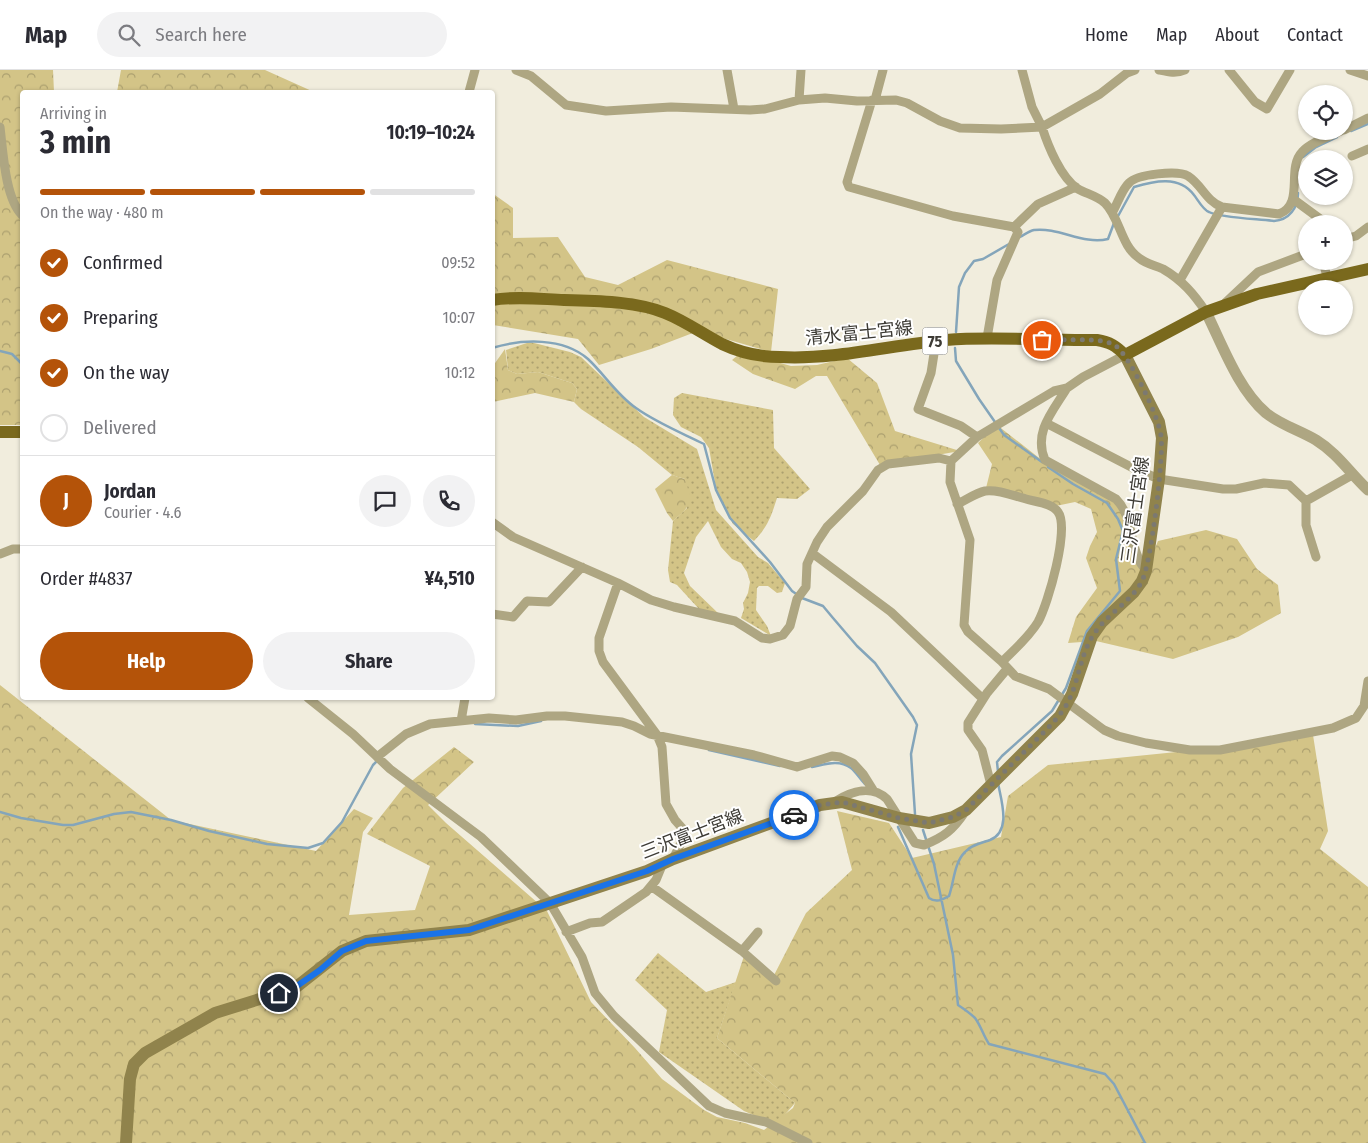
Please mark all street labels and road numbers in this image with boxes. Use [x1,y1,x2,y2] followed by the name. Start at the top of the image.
[804,316,914,350] street label: 清水富士宮線
[922,328,948,354] road number: 75
[1117,455,1153,565] street label: 三沢富士宮線
[638,804,746,864] street label: 三沢富士宮線

